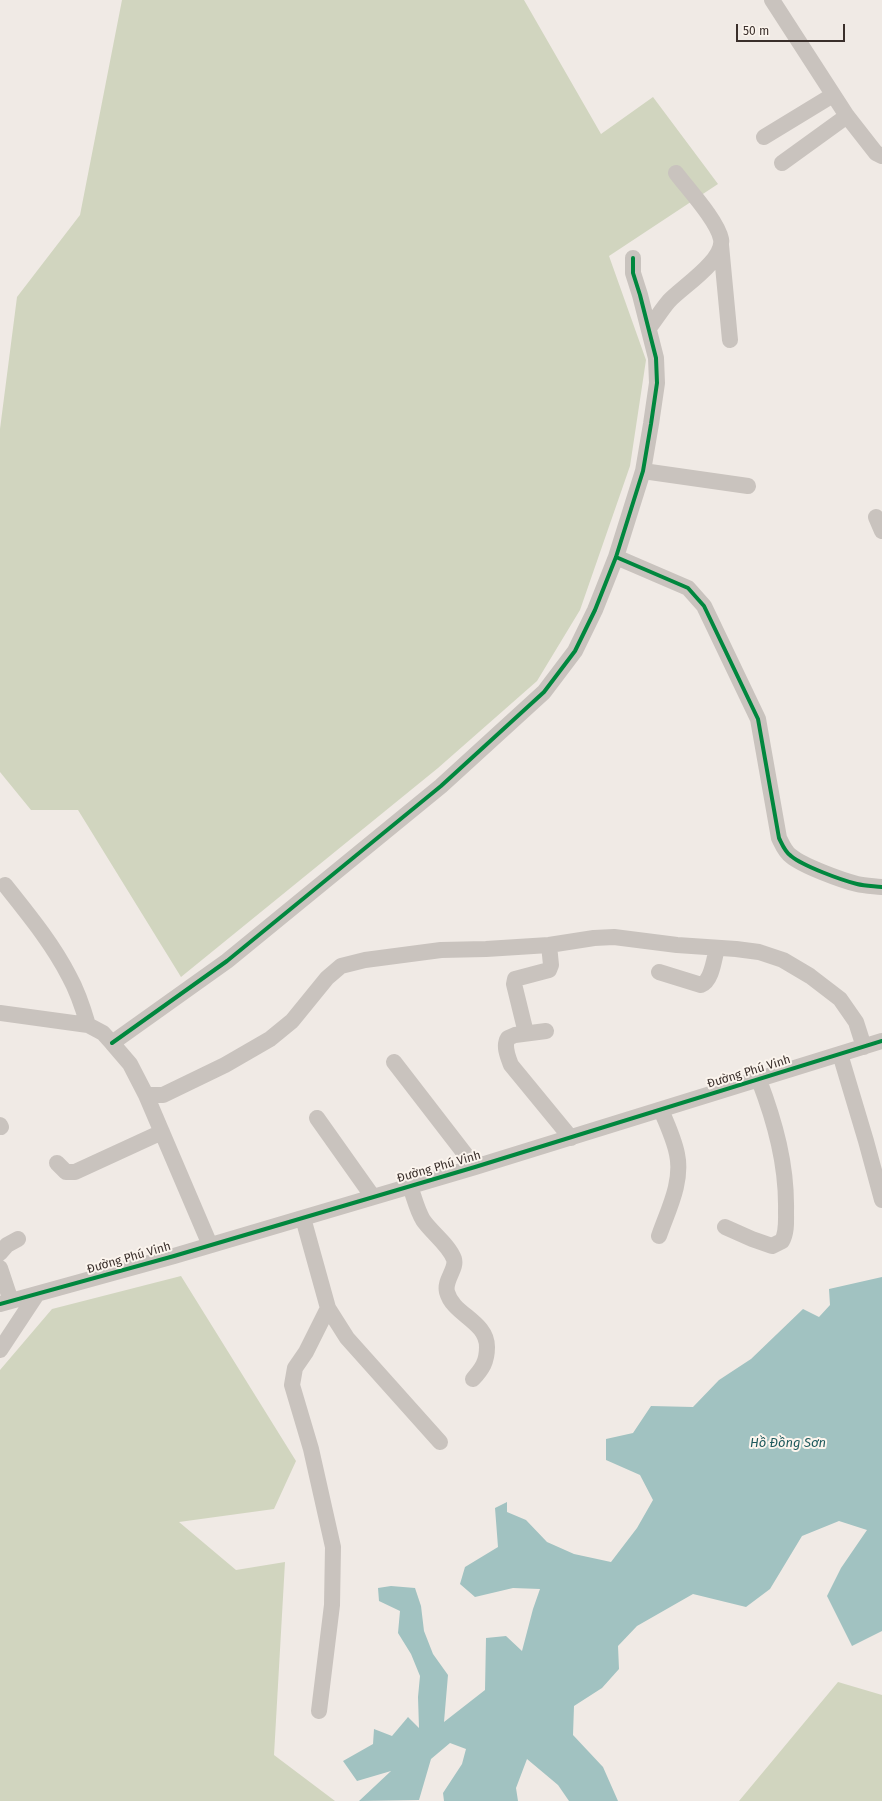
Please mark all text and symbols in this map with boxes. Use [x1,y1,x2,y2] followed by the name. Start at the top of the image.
[738,16,847,42] scale bar
[743,24,769,38] text: 50 m
[706,1052,792,1092] street label: Đường Phú Vinh
[395,1148,483,1186] street label: Đường Phú Vinh
[85,1239,173,1277] street label: Đường Phú Vinh
[750,1435,826,1451] water label: Hồ Đồng Sơn

